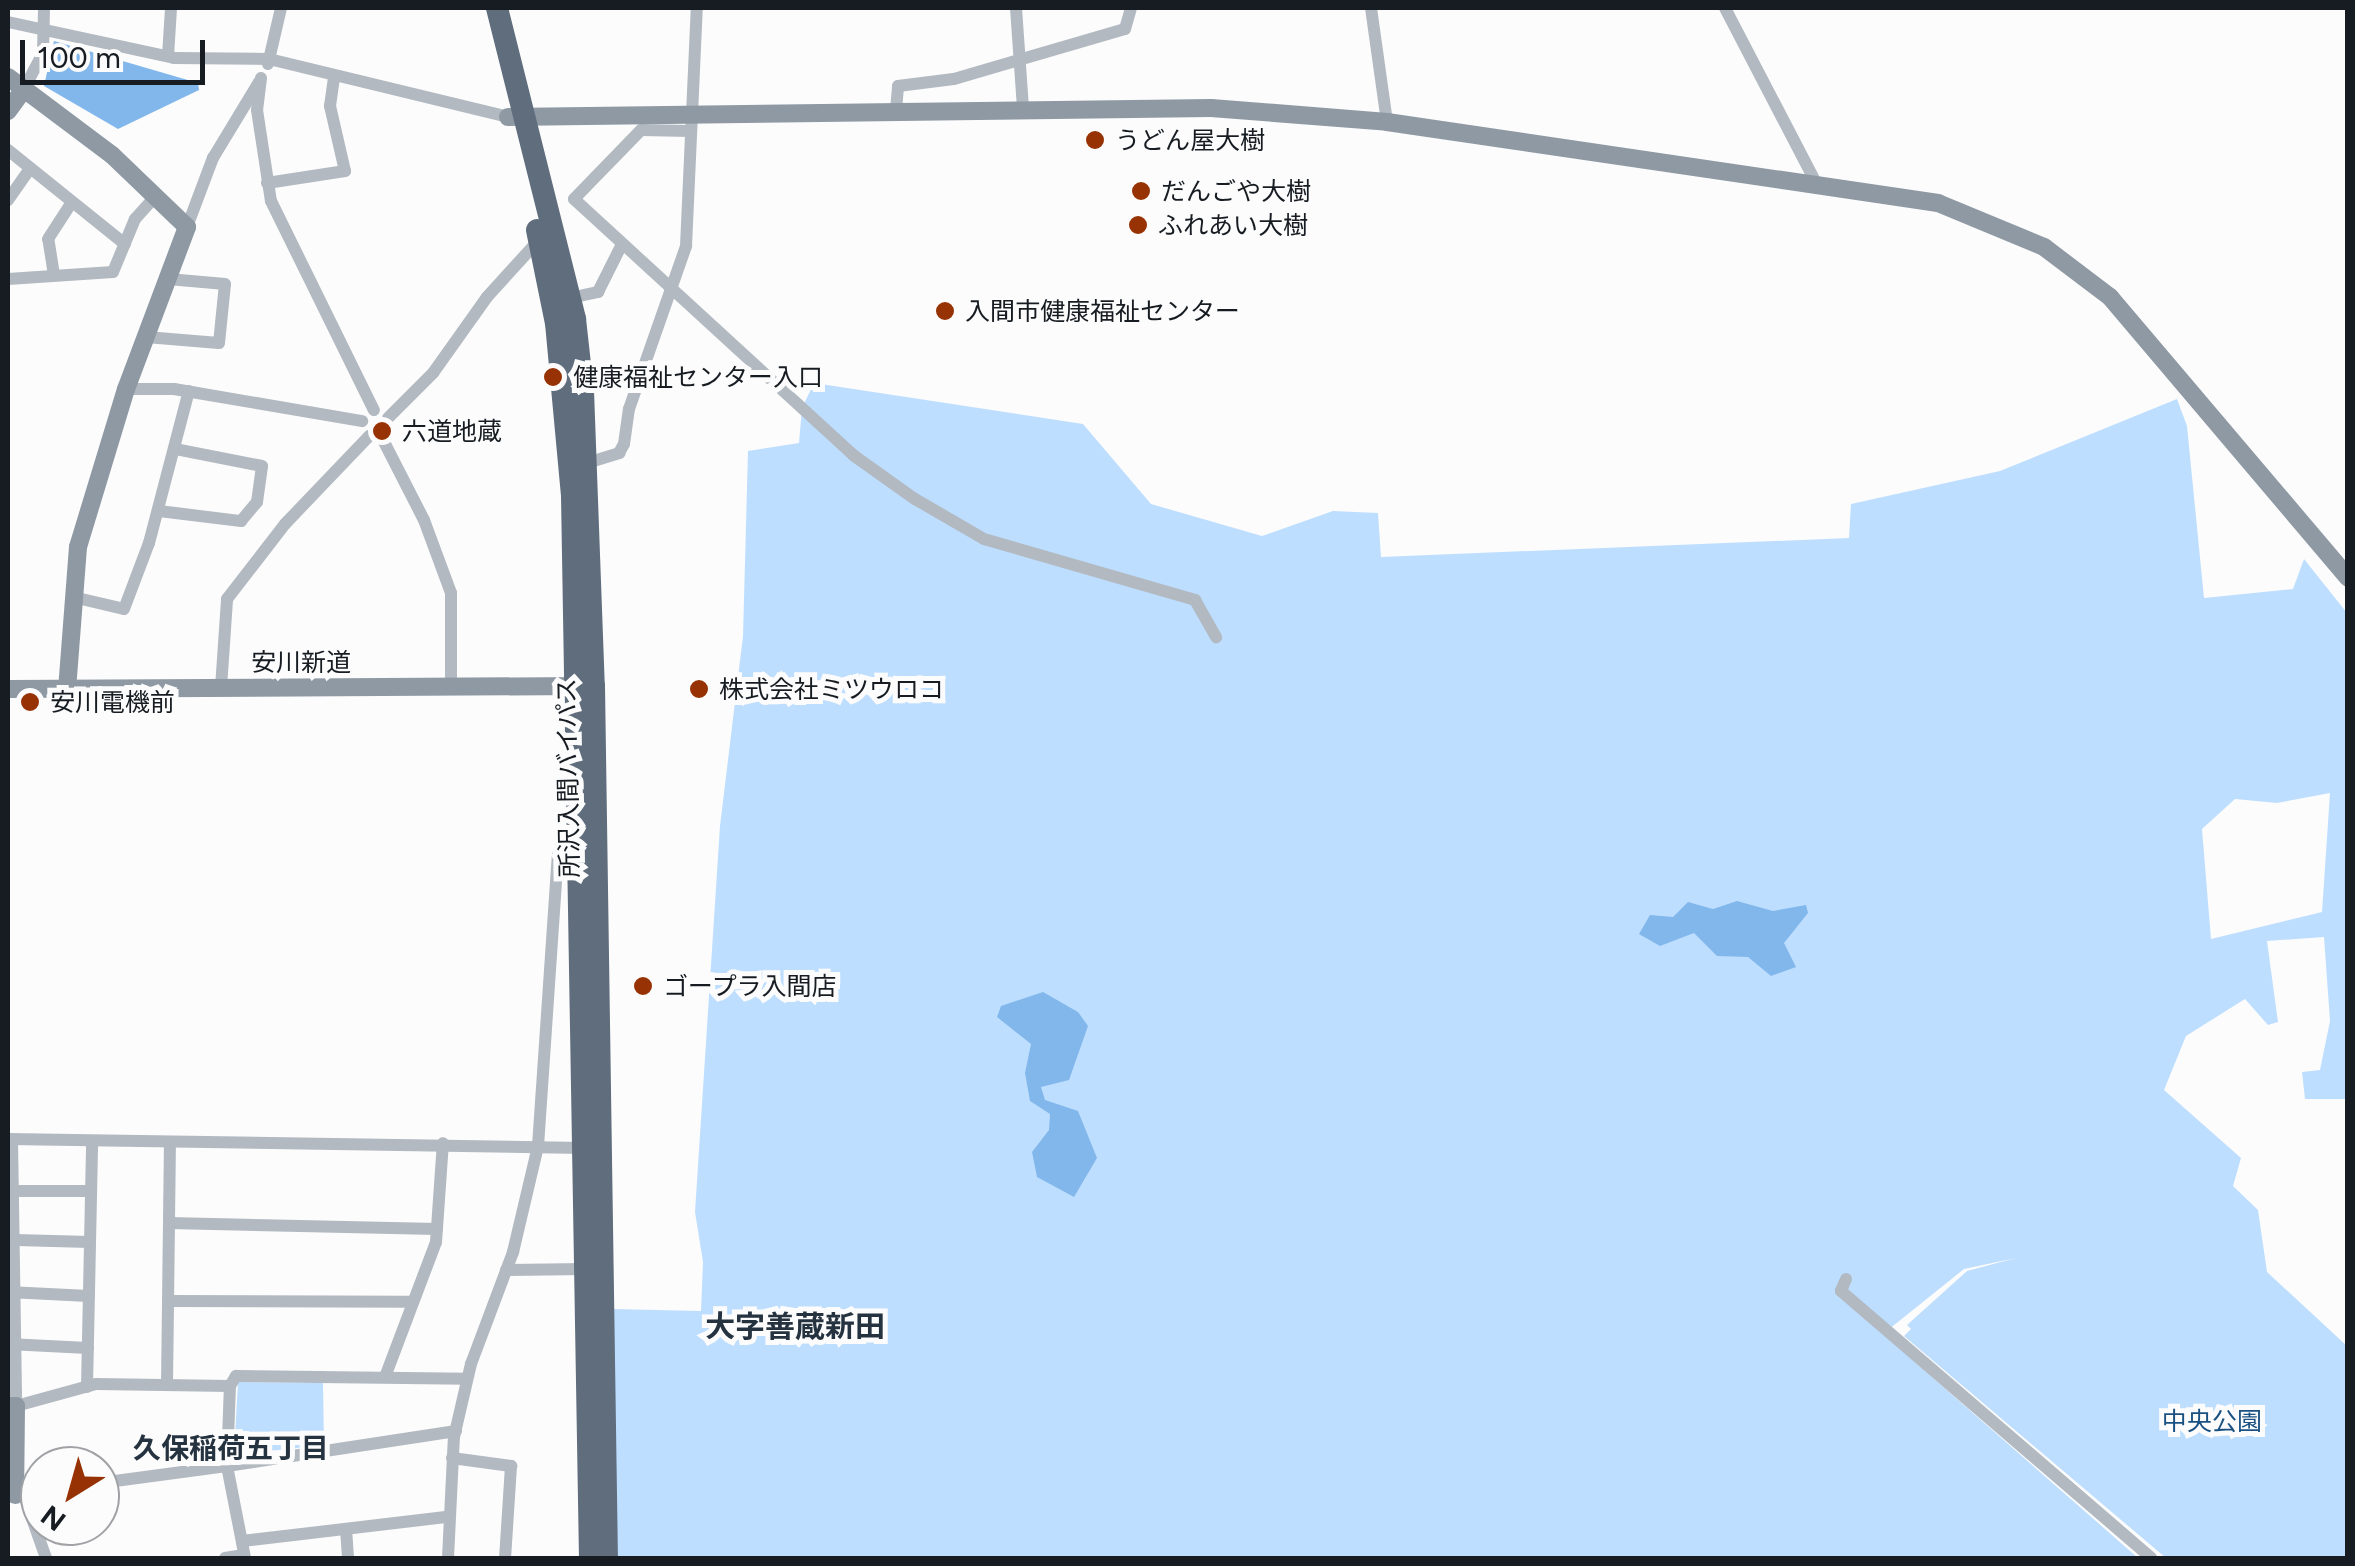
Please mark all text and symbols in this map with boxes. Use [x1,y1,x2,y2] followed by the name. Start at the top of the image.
[25,20,210,82] scale bar
[37,39,121,76] text: 100 m
[1115,125,1265,155] place label: うどん屋大樹
[1084,129,1106,151] marker: うどん屋大樹
[1161,176,1311,206] place label: だんごや大樹
[1130,180,1152,202] marker: だんごや大樹
[1158,210,1308,240] place label: ふれあい大樹
[1127,214,1149,236] marker: ふれあい大樹
[965,296,1240,326] place label: 入間市健康福祉センター
[934,300,956,322] marker: 入間市健康福祉センター
[573,362,823,392] place label: 健康福祉センター入口
[542,366,564,388] marker: 健康福祉センター入口
[402,416,502,446] place label: 六道地蔵
[371,420,393,442] marker: 六道地蔵
[251,647,351,677] street label: 安川新道
[719,674,944,704] place label: 株式会社ミツウロコ
[551,678,585,878] street label: 所沢入間バイパス
[688,678,710,700] marker: 株式会社ミツウロコ
[50,687,175,717] place label: 安川電機前
[19,691,41,713] marker: 安川電機前
[663,971,838,1001] place label: ゴープラ入間店
[632,975,654,997] marker: ゴープラ入間店
[705,1309,885,1345] district label: 大字善蔵新田
[2162,1406,2262,1436] park label: 中央公園
[133,1431,329,1465] district label: 久保稲荷五丁目
[20,1446,120,1546] north arrow
[34,1498,72,1538] text: N

